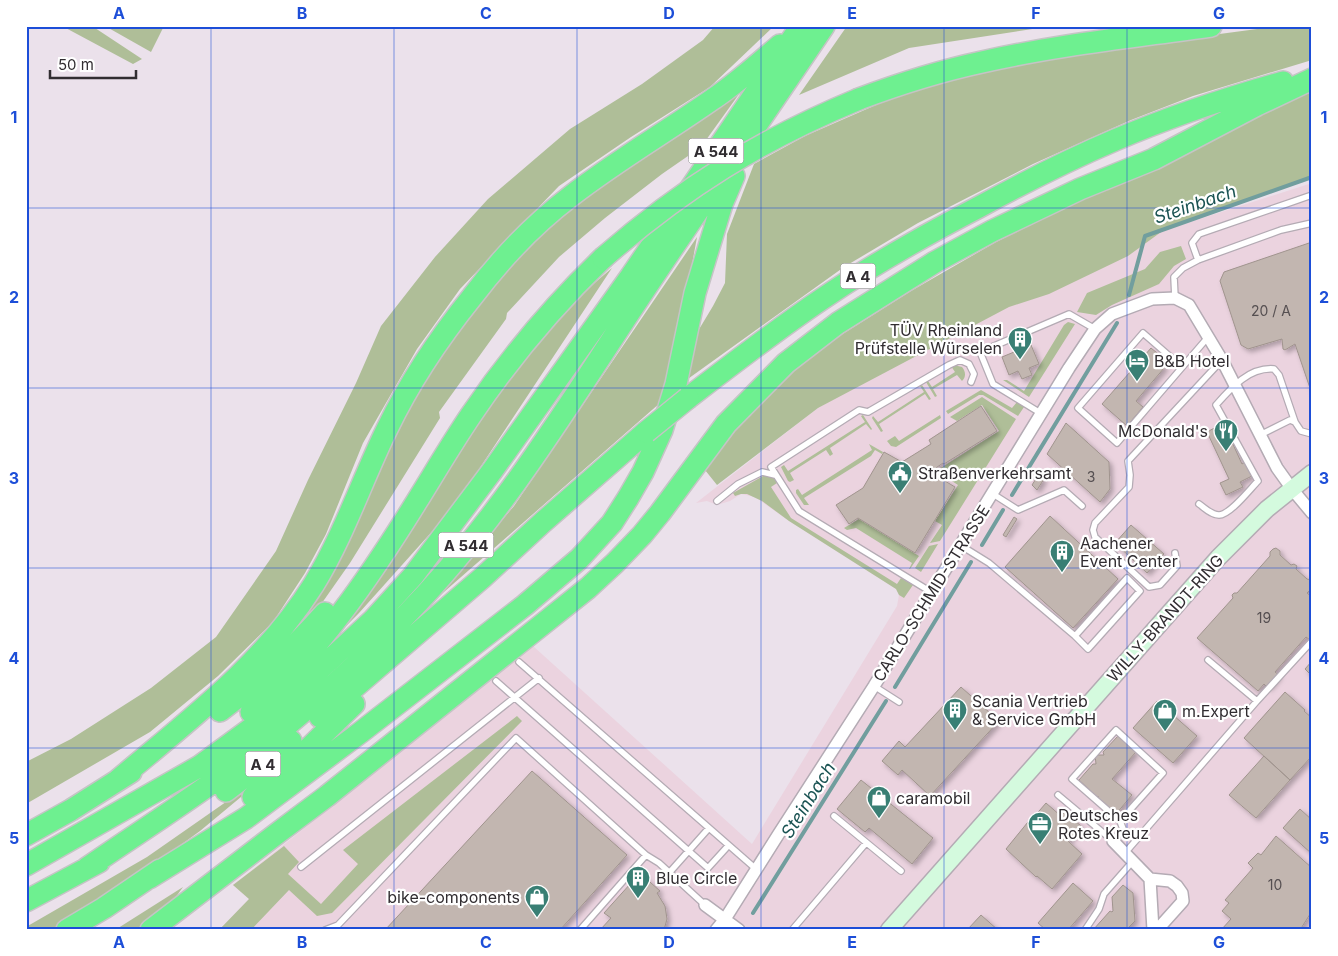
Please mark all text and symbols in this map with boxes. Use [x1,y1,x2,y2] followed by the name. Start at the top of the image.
[113,3,125,23] text: A
[297,3,307,23] text: B
[480,3,492,23] text: C
[663,3,675,23] text: D
[847,3,857,23] text: E
[1031,3,1041,23] text: F
[1213,3,1225,23] text: G
[50,48,136,80] scale bar
[58,55,94,74] text: 50 m
[11,107,17,127] text: 1
[1321,107,1327,127] text: 1
[688,138,744,164] road number: A 544
[1151,180,1239,228] water label: Steinbach
[840,264,876,288] road number: A 4
[9,287,19,307] text: 2
[1319,287,1329,307] text: 2
[1251,302,1291,319] house number: 20 / A
[855,320,1002,358] place label: TÜV Rheinland Prüfstelle Würselen
[1007,326,1033,360] building icon: TÜV Rheinland Prüfstelle Würselen
[1124,348,1150,382] hotel icon: B&B Hotel
[1154,351,1230,371] place label: B&B Hotel
[1213,418,1239,452] restaurant icon: McDonald's
[1118,421,1208,441] place label: McDonald's
[887,460,913,494] public building icon: Straßenverkehrsamt
[918,463,1071,483] place label: Straßenverkehrsamt
[9,468,19,488] text: 3
[1087,468,1095,485] house number: 3
[1319,468,1329,488] text: 3
[868,501,994,685] street label: CARLO-SCHMID-STRASSE
[438,532,494,558] road number: A 544
[1080,533,1178,571] place label: Aachener Event Center
[1049,539,1075,573] building icon: Aachener Event Center
[1103,550,1227,686] street label: WILLY-BRANDT-RING
[1257,609,1271,626] house number: 19
[9,648,20,668] text: 4
[1319,648,1330,668] text: 4
[972,691,1096,729] place label: Scania Vertrieb & Service GmbH
[942,697,968,731] building icon: Scania Vertrieb & Service GmbH
[1152,698,1178,732] shop icon: m.Expert
[1182,701,1250,721] place label: m.Expert
[246,752,280,776] road number: A 4
[776,758,840,842] water label: Steinbach
[866,785,892,819] shop icon: caramobil
[896,788,970,808] place label: caramobil
[1058,805,1149,843] place label: Deutsches Rotes Kreuz
[1027,811,1053,845] office icon: Deutsches Rotes Kreuz
[9,828,19,848] text: 5
[1319,828,1329,848] text: 5
[625,865,651,899] building icon: Blue Circle
[656,868,737,888] place label: Blue Circle
[1268,876,1282,893] house number: 10
[524,884,550,918] shop icon: bike-components
[387,887,520,907] place label: bike-components
[113,932,125,952] text: A
[297,932,307,952] text: B
[480,932,492,952] text: C
[663,932,675,952] text: D
[847,932,857,952] text: E
[1031,932,1041,952] text: F
[1213,932,1225,952] text: G

